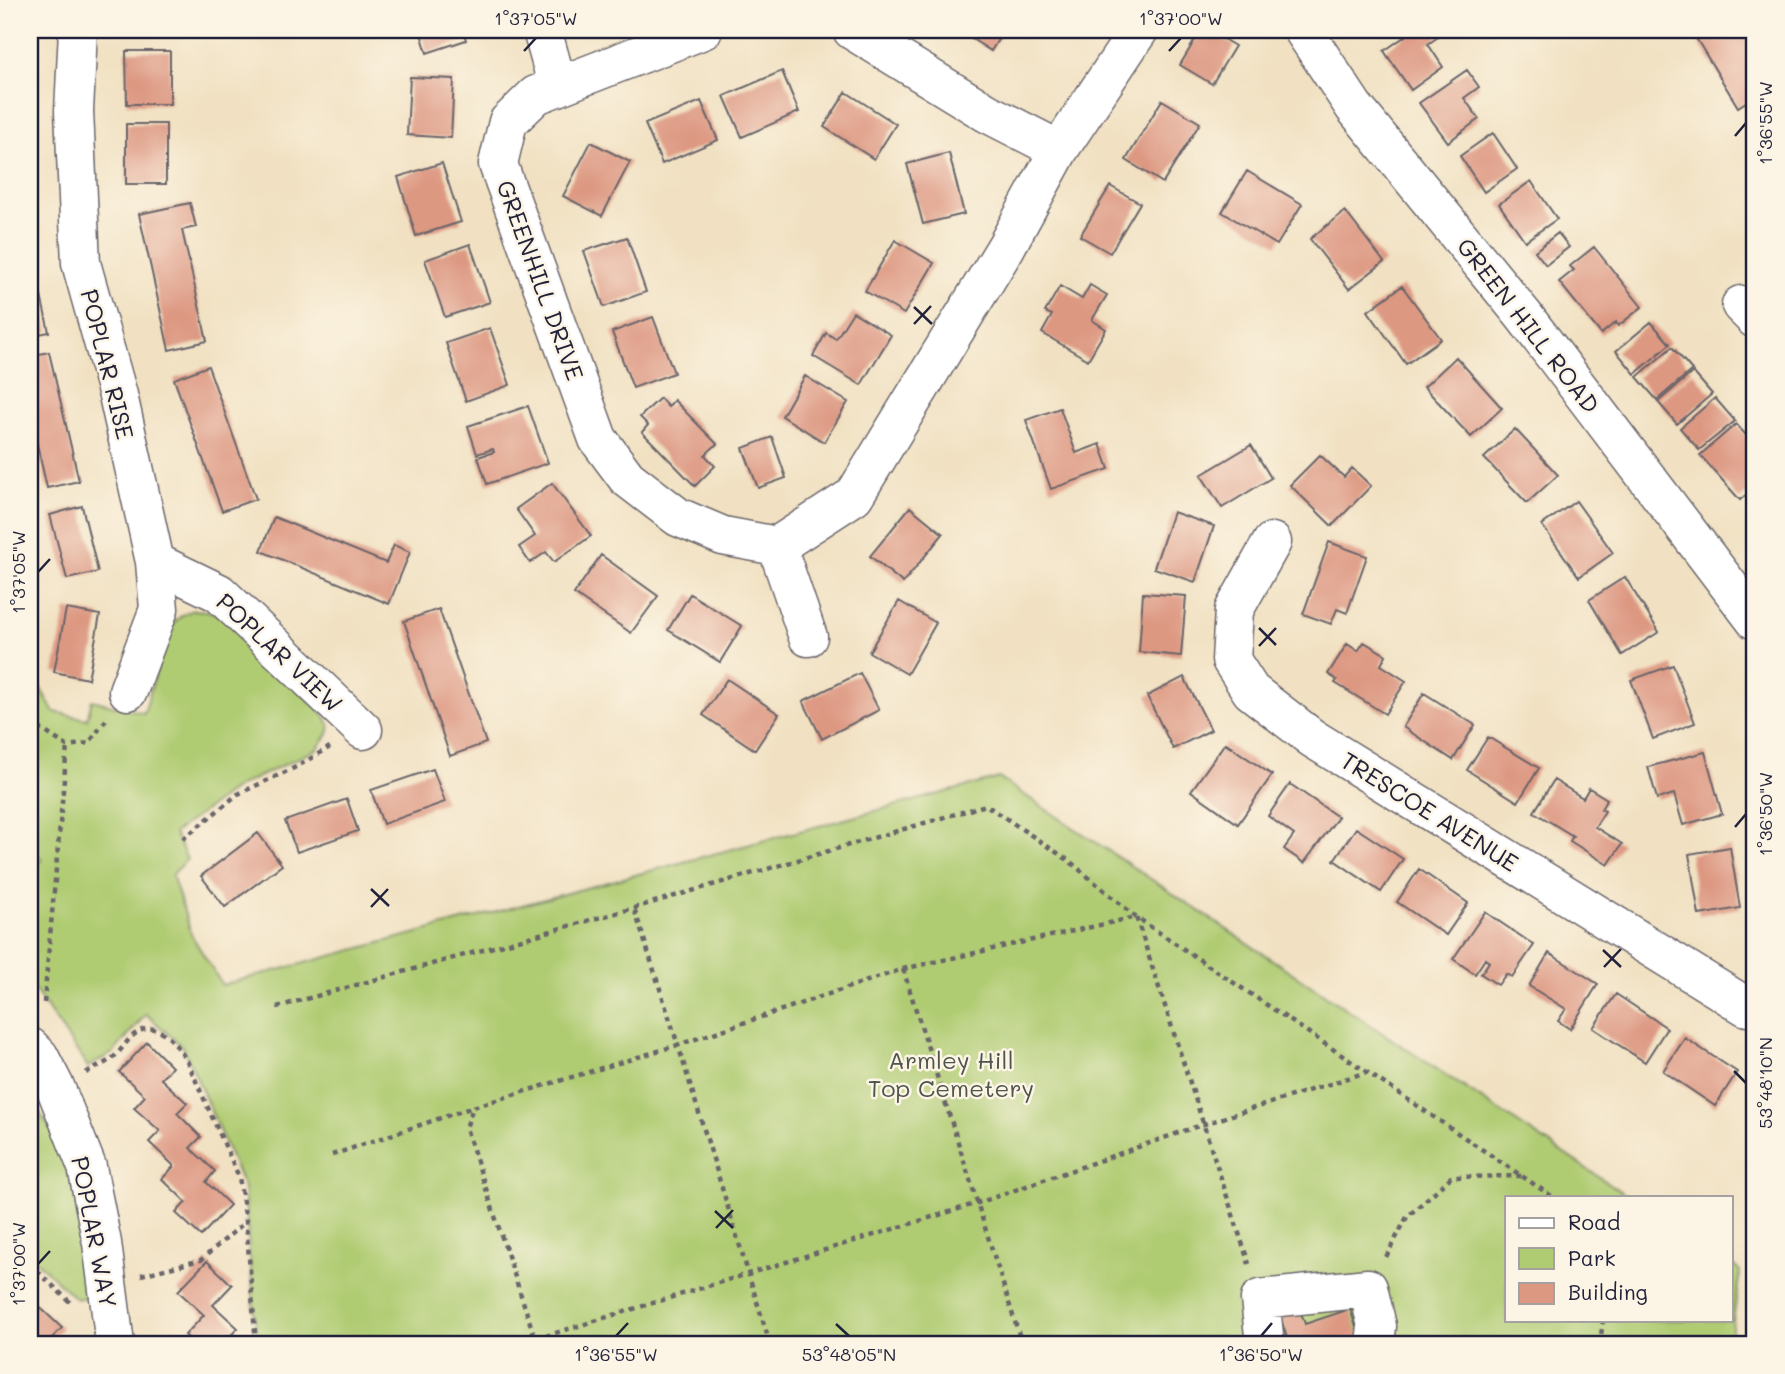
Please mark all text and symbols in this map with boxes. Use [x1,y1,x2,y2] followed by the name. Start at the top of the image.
[494,6,578,30] text: 1°37'05"W
[1139,6,1223,30] text: 1°37'00"W
[1753,81,1777,165] text: 1°36'55"W
[490,176,592,384] street label: GREENHILL DRIVE
[1451,231,1607,419] street label: GREEN HILL ROAD
[74,286,142,442] street label: POPLAR RISE
[6,530,30,614] text: 1°37'05"W
[210,586,350,718] street label: POPLAR VIEW
[1336,744,1524,878] street label: TRESCOE AVENUE
[1753,772,1777,856] text: 1°36'50"W
[1753,1037,1777,1129] text: 53°48'10"N
[868,1044,1034,1103] park label: Armley Hill Top Cemetery
[65,1153,125,1311] street label: POPLAR WAY
[1505,1196,1732,1322] legend
[1568,1208,1620,1235] text: Road
[6,1222,30,1306] text: 1°37'00"W
[1568,1244,1616,1271] text: Park
[1568,1278,1648,1305] text: Building
[574,1342,658,1366] text: 1°36'55"W
[802,1342,896,1366] text: 53°48'05"N
[1219,1342,1303,1366] text: 1°36'50"W

